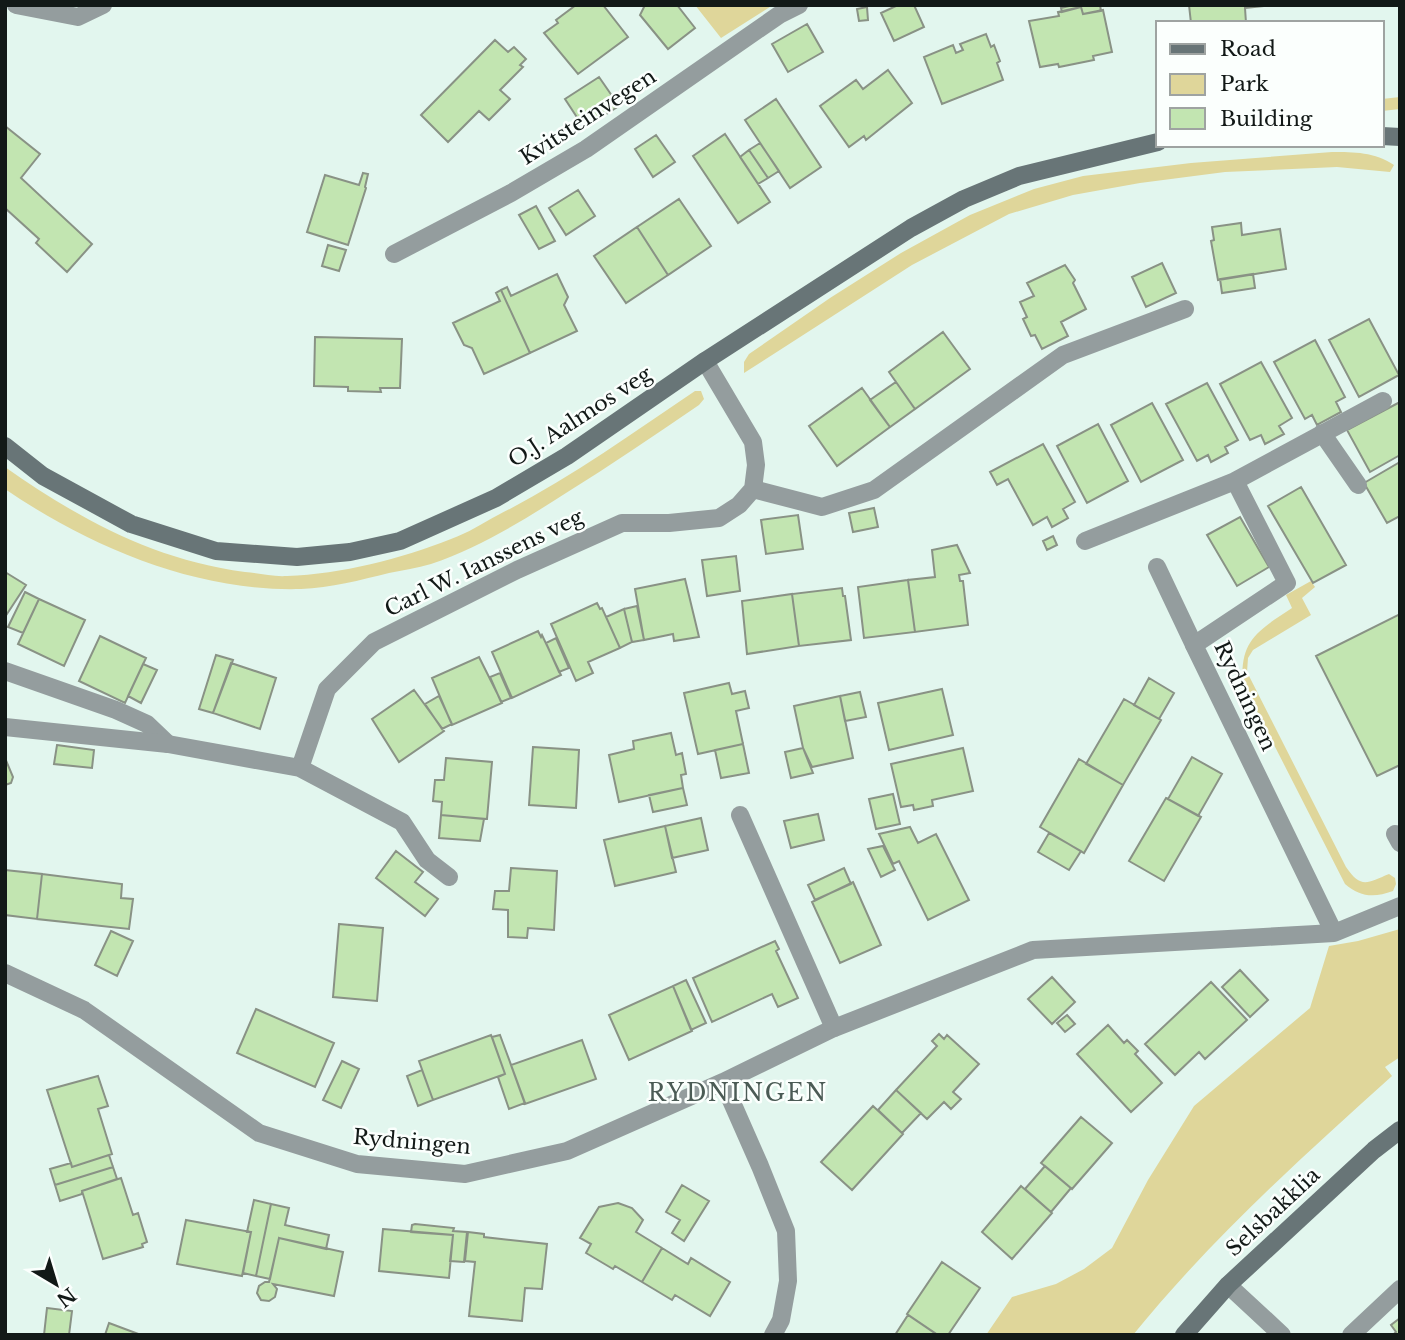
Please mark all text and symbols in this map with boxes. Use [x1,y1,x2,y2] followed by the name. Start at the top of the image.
[1156,21,1384,147] legend
[1220,36,1276,62] text: Road
[515,63,661,171] street label: Kvitsteinvegen
[1220,71,1269,97] text: Park
[1220,106,1313,132] text: Building
[503,361,657,473] street label: O.J. Aalmos veg
[381,503,588,622] street label: Carl W. Ianssens veg
[1208,637,1282,755] street label: Rydningen
[648,1079,828,1107] district label: RYDNINGEN
[352,1124,472,1160] street label: Rydningen
[1221,1162,1326,1262] street label: Selsbakklia
[21,1249,91,1319] north arrow
[52,1282,80,1312] text: N

